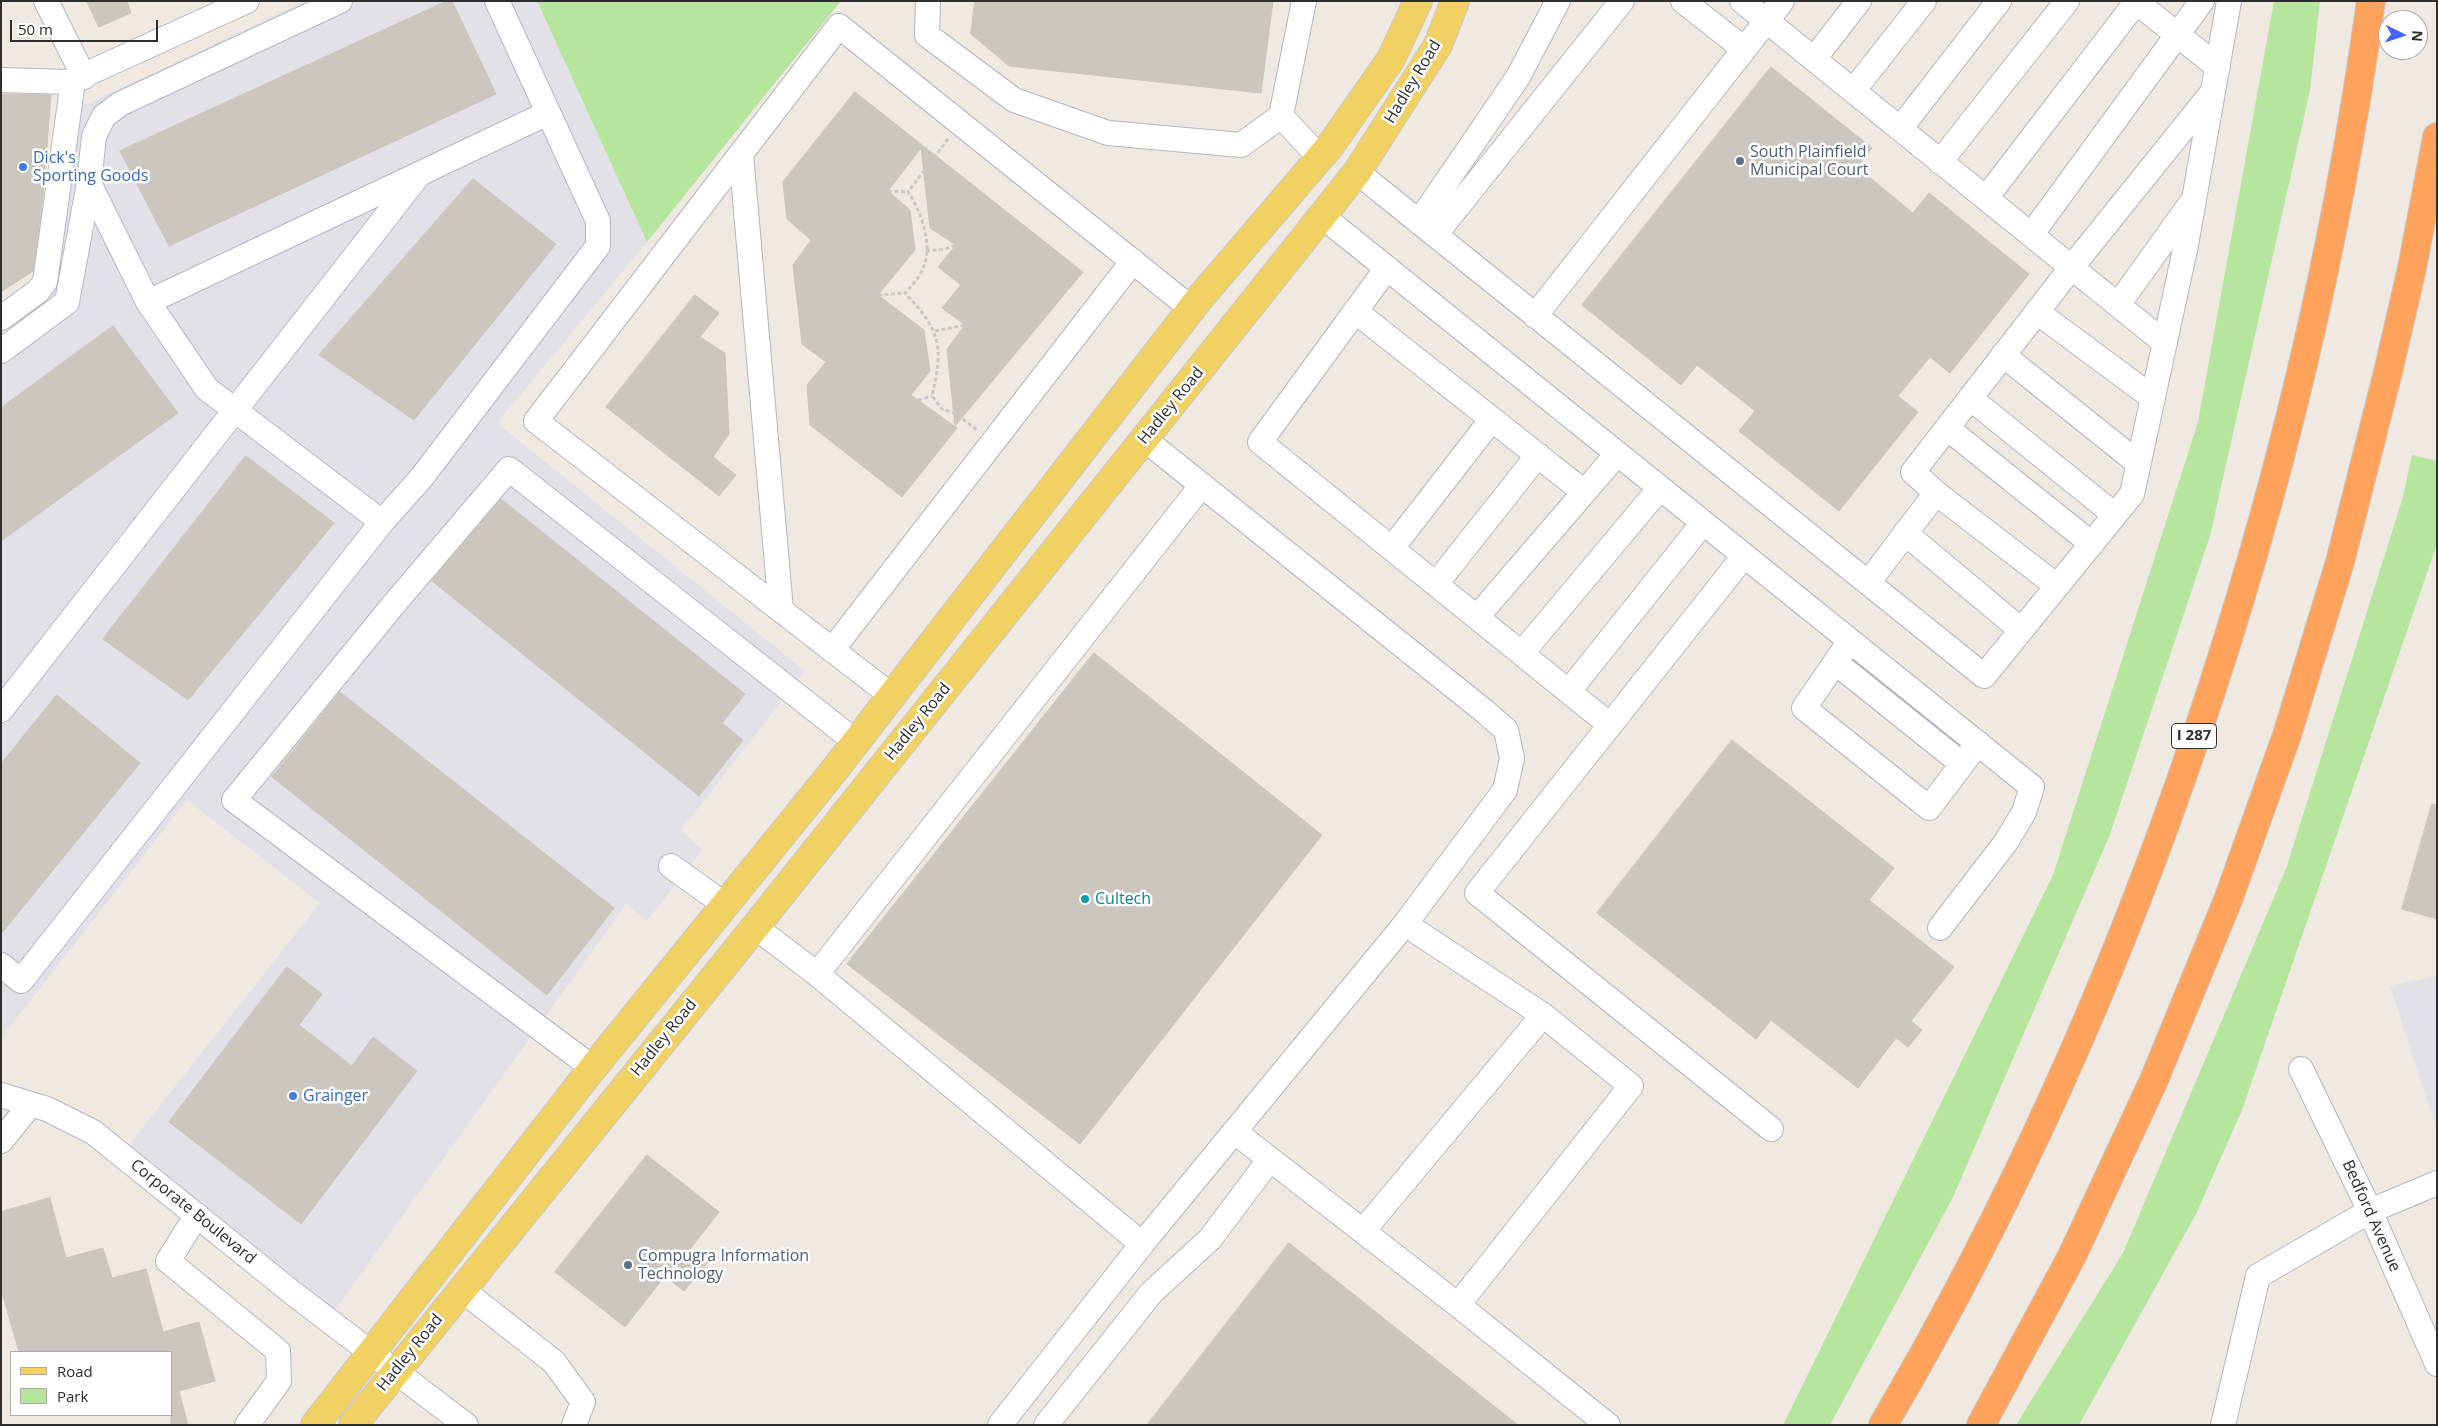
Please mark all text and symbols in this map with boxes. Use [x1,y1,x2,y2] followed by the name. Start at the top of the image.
[12,10,160,42] scale bar
[2378,10,2428,60] north arrow
[18,19,53,39] text: 50 m
[2408,30,2427,42] text: N
[1381,37,1445,127] street label: Hadley Road
[1750,142,1868,180] place label: South Plainfield Municipal Court
[33,148,148,186] place label: Dick's Sporting Goods
[1734,155,1746,167] marker: South Plainfield Municipal Court
[17,161,29,173] marker: Dick's Sporting Goods
[1134,363,1208,449] street label: Hadley Road
[881,679,955,765] street label: Hadley Road
[2172,724,2216,748] road number: I 287
[1095,889,1151,909] place label: Cultech
[1079,893,1091,905] marker: Cultech
[627,995,701,1081] street label: Hadley Road
[303,1086,368,1106] place label: Grainger
[287,1090,299,1102] marker: Grainger
[126,1155,260,1269] street label: Corporate Boulevard
[2338,1157,2404,1275] street label: Bedford Avenue
[638,1246,809,1284] place label: Compugra Information Technology
[622,1259,634,1271] marker: Compugra Information Technology
[373,1310,447,1396] street label: Hadley Road
[10,1351,172,1416] legend
[57,1361,93,1381] text: Road
[57,1386,88,1406] text: Park

